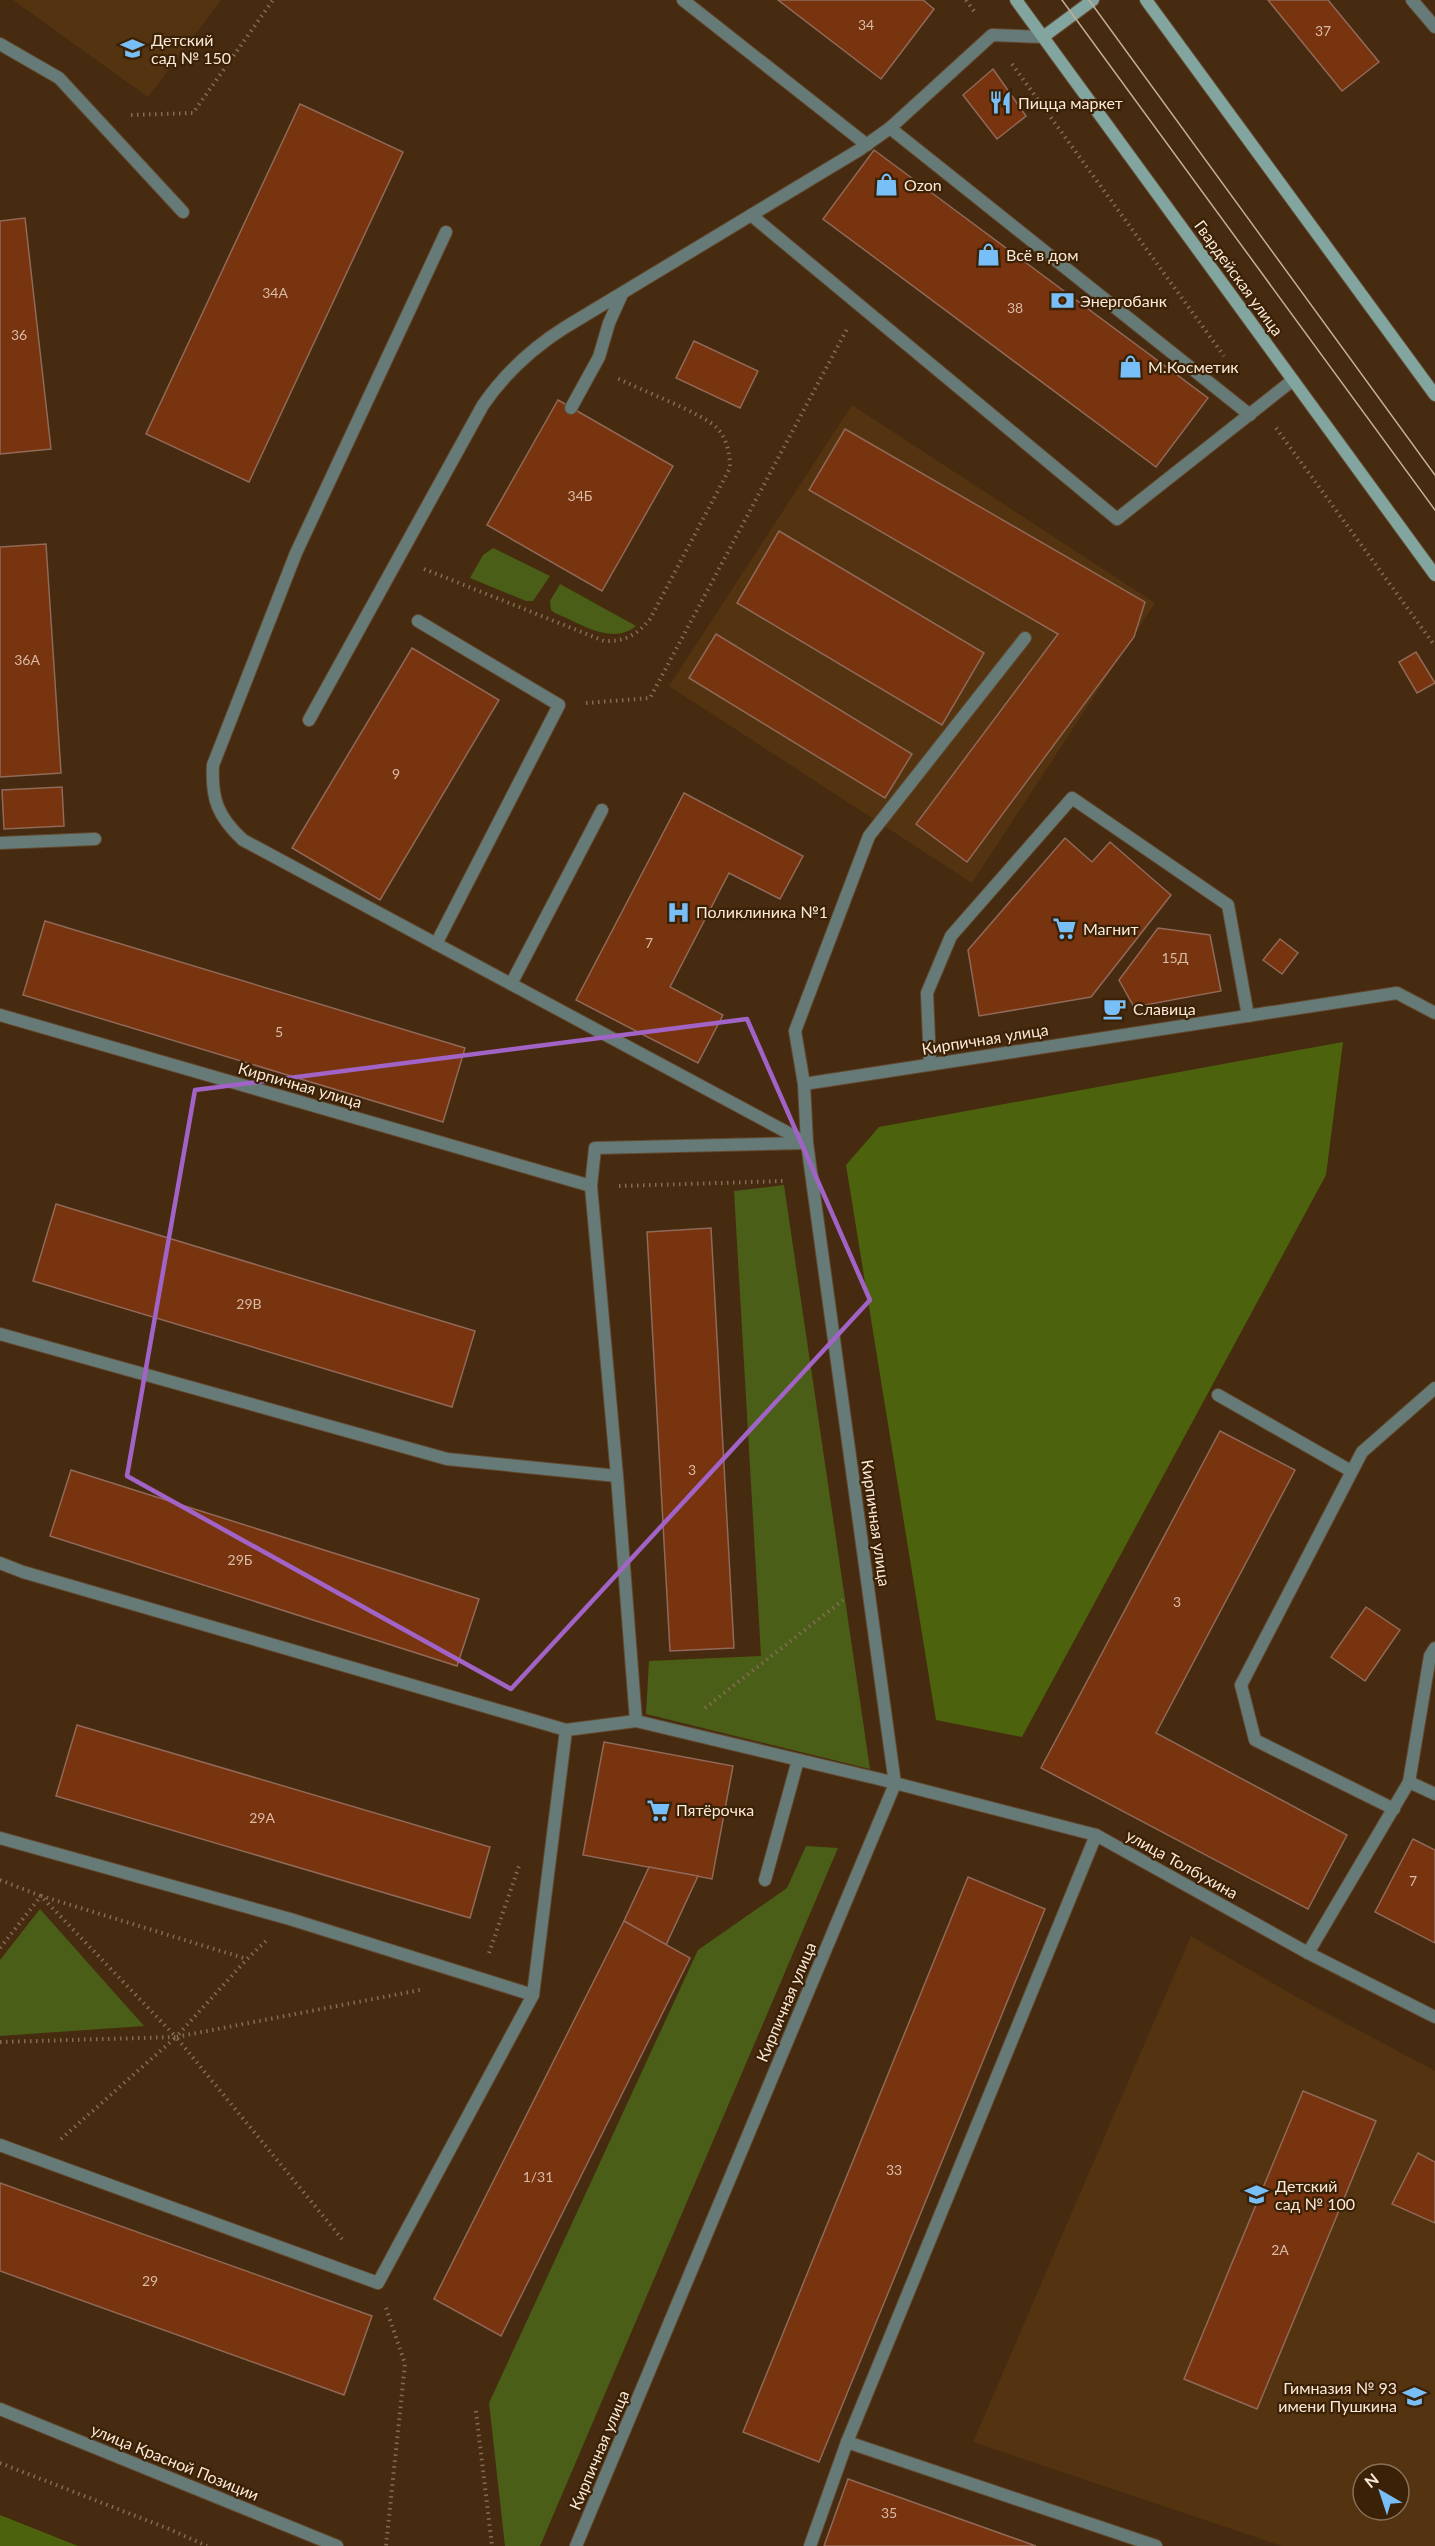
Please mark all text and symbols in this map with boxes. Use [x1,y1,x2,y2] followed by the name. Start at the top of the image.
[858,16,874,33] house number: 34
[1315,22,1331,39] house number: 37
[151,30,231,67] place label: Детский сад № 150
[120,36,146,62] school or university icon: Детский сад № 150
[987,90,1013,116] restaurant icon: Пицца маркет
[1018,93,1123,112] place label: Пицца маркет
[873,172,899,198] shop icon: Ozon
[904,175,942,194] place label: Ozon
[1191,216,1288,339] street label: Гвардейская улица
[975,242,1001,268] shop icon: Всё в дом
[1006,245,1078,264] place label: Всё в дом
[262,284,288,301] house number: 34А
[1049,288,1075,314] bank icon: Энергобанк
[1080,291,1168,310] place label: Энергобанк
[1007,299,1023,316] house number: 38
[11,326,27,343] house number: 36
[1117,354,1143,380] shop icon: М.Косметик
[1148,357,1239,376] place label: М.Косметик
[568,487,593,504] house number: 34Б
[14,651,40,668] house number: 36А
[392,765,400,782] house number: 9
[665,899,691,925] hospital icon: Поликлиника №1
[696,902,828,921] place label: Поликлиника №1
[1052,916,1078,942] supermarket icon: Магнит
[1083,919,1139,938] place label: Магнит
[645,934,653,951] house number: 7
[1161,949,1189,966] house number: 15Д
[1102,996,1128,1022] cafe icon: Славица
[1133,999,1196,1018] place label: Славица
[920,1019,1050,1058] street label: Кирпичная улица
[275,1023,283,1040] house number: 5
[236,1058,364,1111] street label: Кирпичная улица
[236,1295,262,1312] house number: 29В
[858,1458,895,1588] street label: Кирпичная улица
[688,1461,696,1478] house number: 3
[228,1551,253,1568] house number: 29Б
[1173,1593,1181,1610] house number: 3
[645,1797,671,1823] supermarket icon: Пятёрочка
[676,1800,754,1819] place label: Пятёрочка
[249,1809,275,1826] house number: 29А
[1123,1825,1241,1902] street label: улица Толбухина
[1409,1872,1417,1889] house number: 7
[752,1939,819,2064] street label: Кирпичная улица
[886,2161,902,2178] house number: 33
[523,2168,553,2185] house number: 1/31
[1275,2176,1355,2213] place label: Детский сад № 100
[1244,2182,1270,2208] school or university icon: Детский сад № 100
[1271,2241,1289,2258] house number: 2А
[142,2272,158,2289] house number: 29
[1278,2378,1397,2415] place label: Гимназия № 93 имени Пушкина
[1402,2384,1428,2410] school or university icon: Гимназия № 93 имени Пушкина
[565,2387,632,2512] street label: Кирпичная улица
[89,2419,262,2504] street label: улица Красной Позиции
[1351,2462,1411,2522] north arrow
[1360,2469,1382,2491] text: N
[881,2504,897,2521] house number: 35

